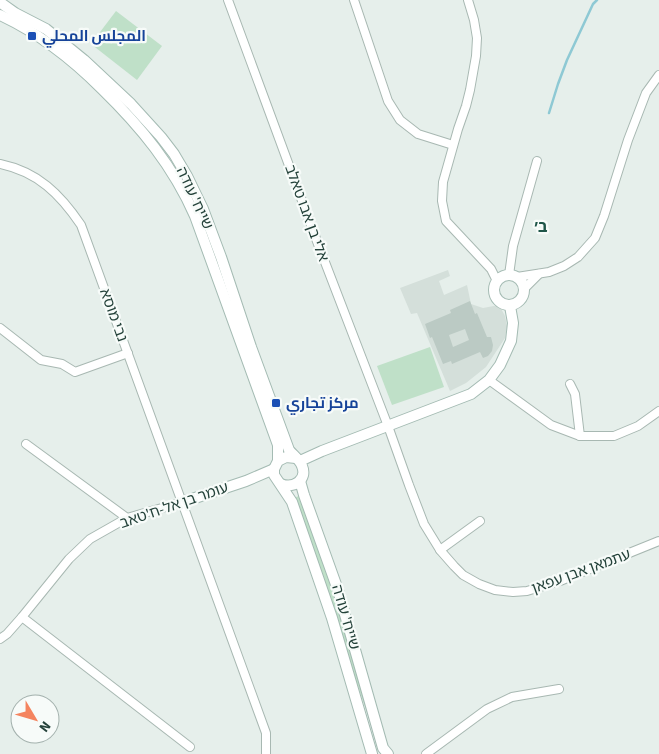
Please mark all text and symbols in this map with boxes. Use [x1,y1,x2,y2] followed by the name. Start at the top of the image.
[42,26,146,48] place label: المجلس المحلي
[26,30,38,42] marker: المجلس المحلي
[279,162,334,264] street label: אלי בן אבו טאלב
[171,163,218,233] street label: שייח' עודה
[534,216,548,238] district label: ב׳
[94,286,133,345] street label: נבי מוסא
[286,393,359,415] place label: مركز تجاري
[270,397,282,409] marker: مركز تجاري
[117,477,231,534] street label: עומר בן אל-ח'טאב
[529,544,634,599] street label: עתמאן אבן עפאן
[326,582,365,652] street label: שייח' עודה
[10,694,60,744] north arrow
[34,717,55,736] text: N

